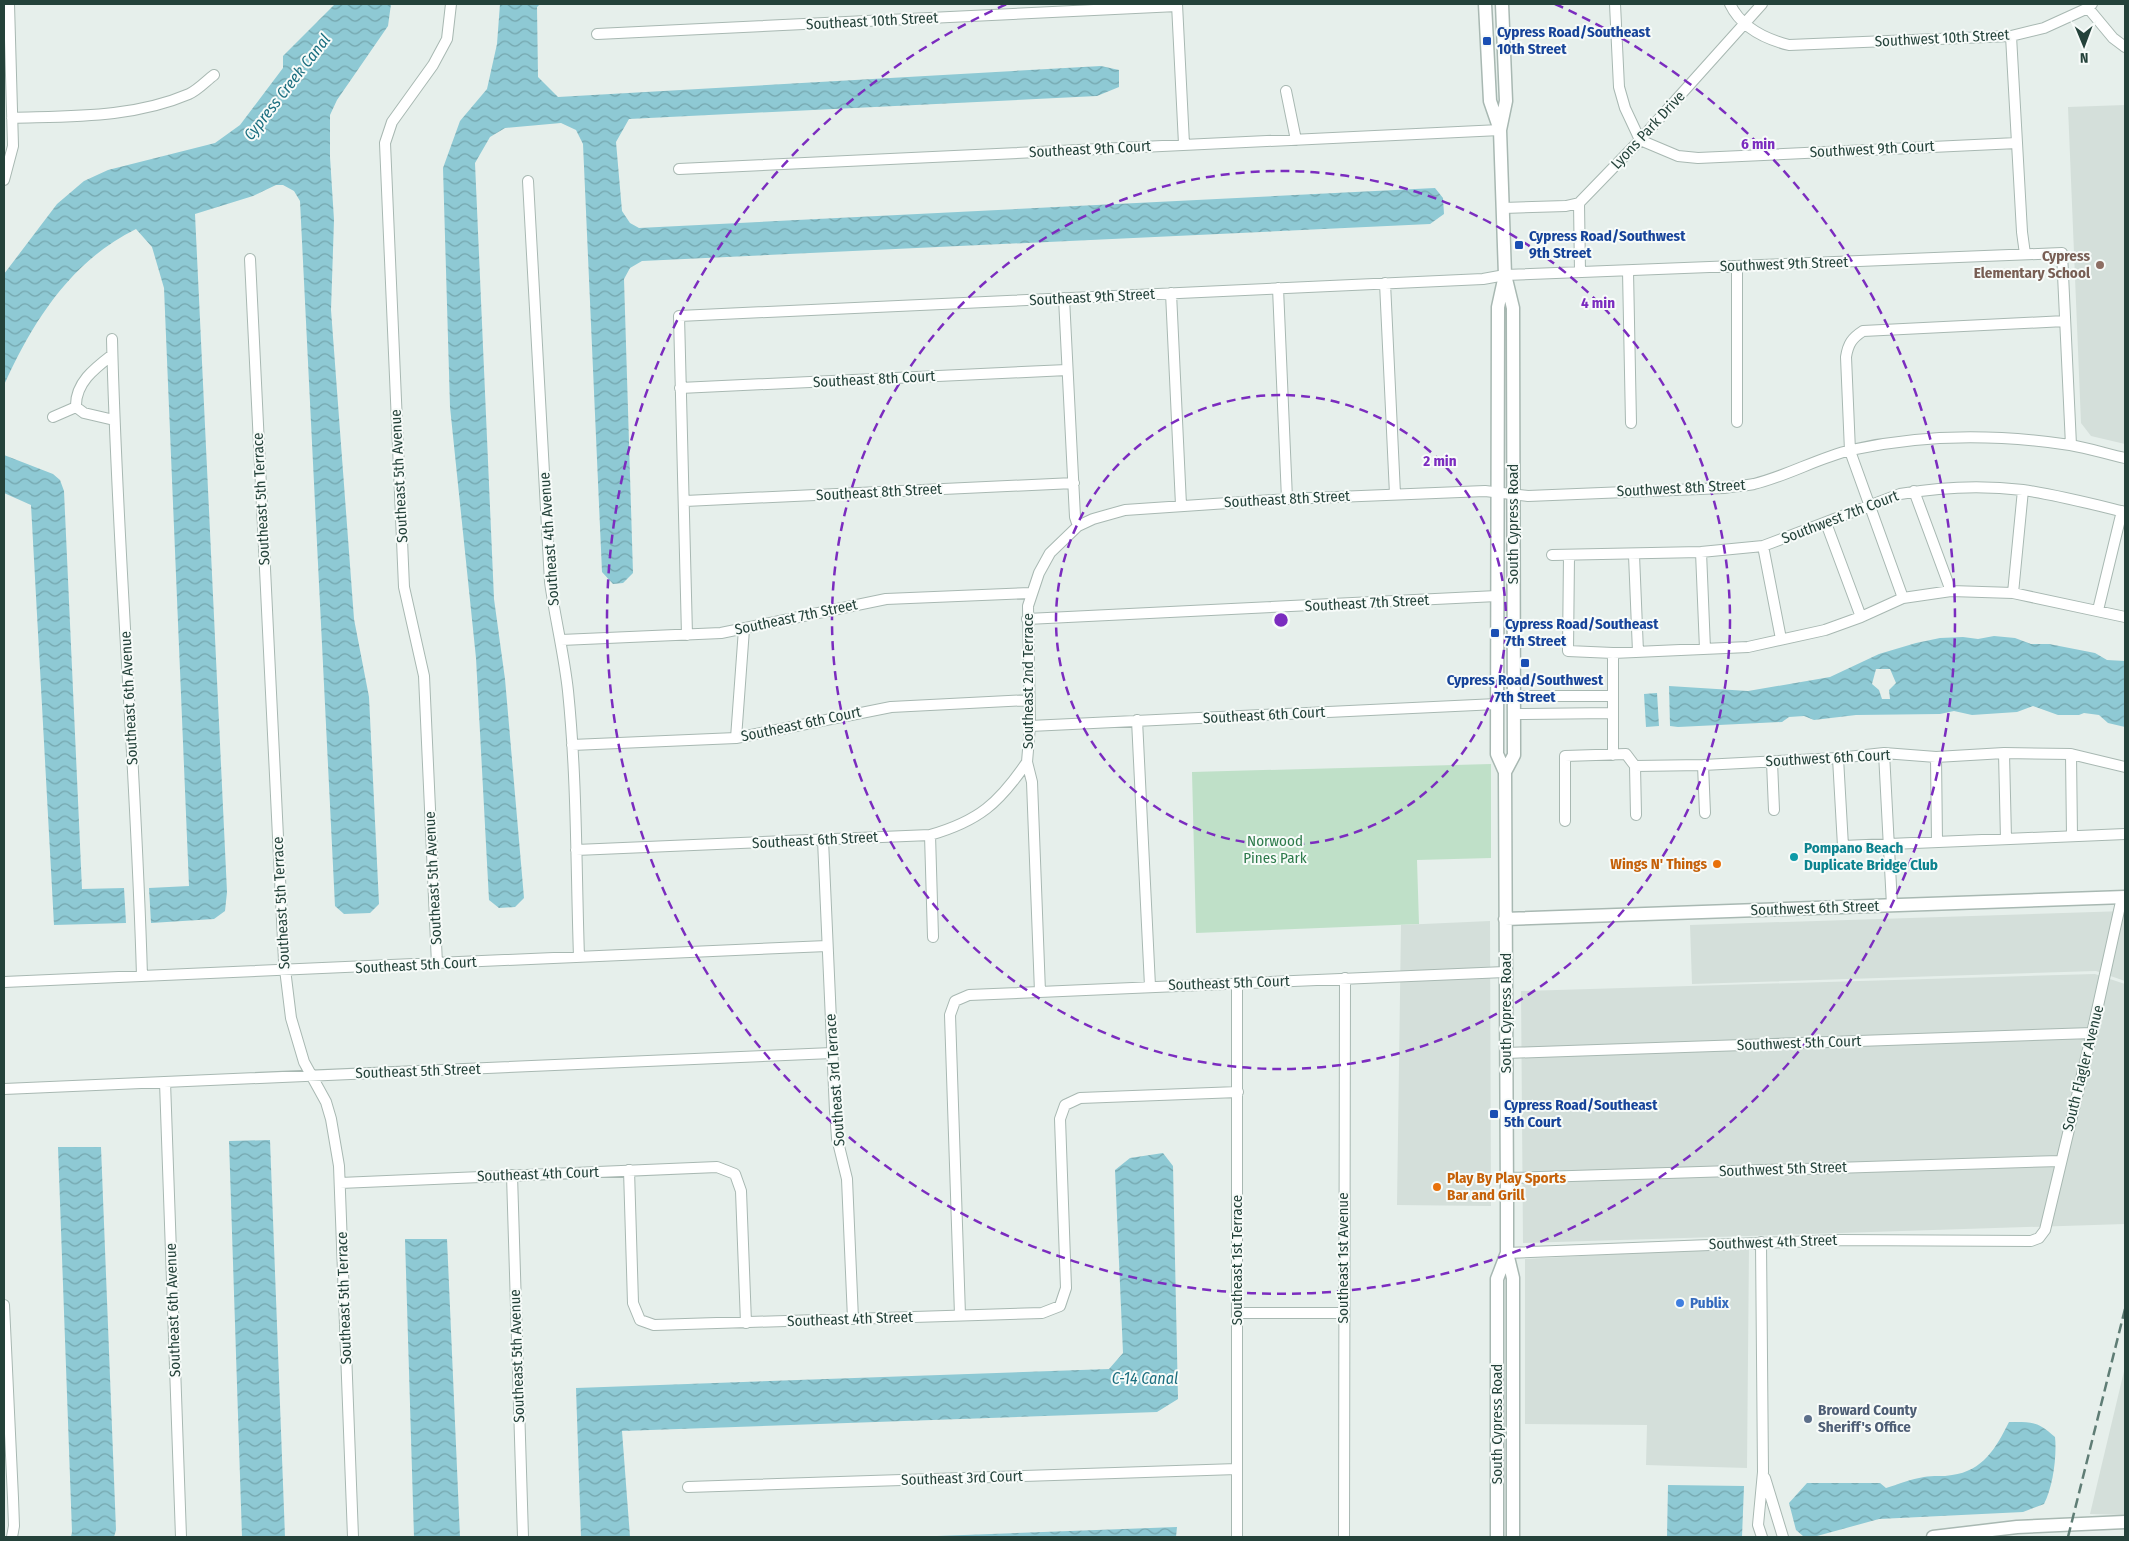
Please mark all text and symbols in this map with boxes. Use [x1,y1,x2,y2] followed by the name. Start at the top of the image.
[806,9,939,33] street label: Southeast 10th Street
[2059,20,2109,70] north arrow
[1497,23,1651,58] place label: Cypress Road/Southeast 10th Street
[1874,25,2010,51] street label: Southwest 10th Street
[240,30,334,144] water label: Cypress Creek Canal
[1481,35,1493,47] marker: Cypress Road/Southeast 10th Street
[2080,49,2089,66] text: N
[1607,87,1689,173] street label: Lyons Park Drive
[1741,135,1775,153] text: 6 min
[1029,137,1152,161] street label: Southeast 9th Court
[1809,137,1935,161] street label: Southwest 9th Court
[1529,227,1686,262] place label: Cypress Road/Southwest 9th Street
[1513,239,1525,251] marker: Cypress Road/Southwest 9th Street
[1974,247,2091,282] place label: Cypress Elementary School
[1719,253,1849,275] street label: Southwest 9th Street
[2094,259,2106,271] marker: Cypress Elementary School
[1029,285,1155,309] street label: Southeast 9th Street
[1581,294,1615,312] text: 4 min
[812,367,936,391] street label: Southeast 8th Court
[387,409,411,543] street label: Southeast 5th Avenue
[249,432,273,566] street label: Southeast 5th Terrace
[1422,452,1457,470] text: 2 min
[1504,464,1522,584] street label: South Cypress Road
[535,472,563,606] street label: Southeast 4th Avenue
[1616,476,1746,500] street label: Southwest 8th Street
[816,480,943,504] street label: Southeast 8th Street
[1779,486,1901,548] street label: Southwest 7th Court
[1224,487,1351,511] street label: Southeast 8th Street
[1304,591,1430,615] street label: Southeast 7th Street
[733,595,859,639] street label: Southeast 7th Street
[1272,611,1290,629] centre of rings
[1019,613,1037,749] street label: Southeast 2nd Terrace
[1505,615,1659,650] place label: Cypress Road/Southeast 7th Street
[1489,627,1501,639] marker: Cypress Road/Southeast 7th Street
[117,631,141,765] street label: Southeast 6th Avenue
[1519,657,1531,669] marker: Cypress Road/Southwest 7th Street
[1447,671,1604,706] place label: Cypress Road/Southwest 7th Street
[739,702,863,746] street label: Southeast 6th Court
[1202,703,1326,727] street label: Southeast 6th Court
[1765,746,1891,770] street label: Southwest 6th Court
[421,811,445,945] street label: Southeast 5th Avenue
[752,828,878,852] street label: Southeast 6th Street
[1243,832,1307,867] park label: Norwood Pines Park
[269,836,293,970] street label: Southeast 5th Terrace
[1804,839,1938,874] place label: Pompano Beach Duplicate Bridge Club
[1788,851,1800,863] marker: Pompano Beach Duplicate Bridge Club
[1610,855,1707,873] place label: Wings N' Things
[1711,858,1723,870] marker: Wings N' Things
[1750,897,1880,919] street label: Southwest 6th Street
[355,953,477,977] street label: Southeast 5th Court
[1497,953,1515,1073] street label: South Cypress Road
[1168,972,1290,994] street label: Southeast 5th Court
[2059,1003,2107,1133] street label: South Flagler Avenue
[821,1013,849,1147] street label: Southeast 3rd Terrace
[1737,1032,1862,1054] street label: Southwest 5th Court
[355,1060,481,1082] street label: Southeast 5th Street
[1504,1096,1658,1131] place label: Cypress Road/Southeast 5th Court
[1488,1108,1500,1120] marker: Cypress Road/Southeast 5th Court
[1719,1158,1847,1180] street label: Southwest 5th Street
[477,1163,599,1185] street label: Southeast 4th Court
[1447,1169,1566,1204] place label: Play By Play Sports Bar and Grill
[1431,1181,1443,1193] marker: Play By Play Sports Bar and Grill
[1334,1192,1352,1324] street label: Southeast 1st Avenue
[1228,1195,1246,1325] street label: Southeast 1st Terrace
[333,1231,355,1365] street label: Southeast 5th Terrace
[1708,1231,1838,1253] street label: Southwest 4th Street
[162,1243,184,1377] street label: Southeast 6th Avenue
[506,1289,528,1423] street label: Southeast 5th Avenue
[1690,1294,1730,1312] place label: Publix
[1674,1297,1686,1309] marker: Publix
[787,1308,913,1330] street label: Southeast 4th Street
[1488,1364,1506,1484] street label: South Cypress Road
[1112,1369,1178,1388] water label: C-14 Canal
[1818,1401,1918,1436] place label: Broward County Sheriff's Office
[1802,1413,1814,1425] marker: Broward County Sheriff's Office
[901,1467,1023,1489] street label: Southeast 3rd Court

